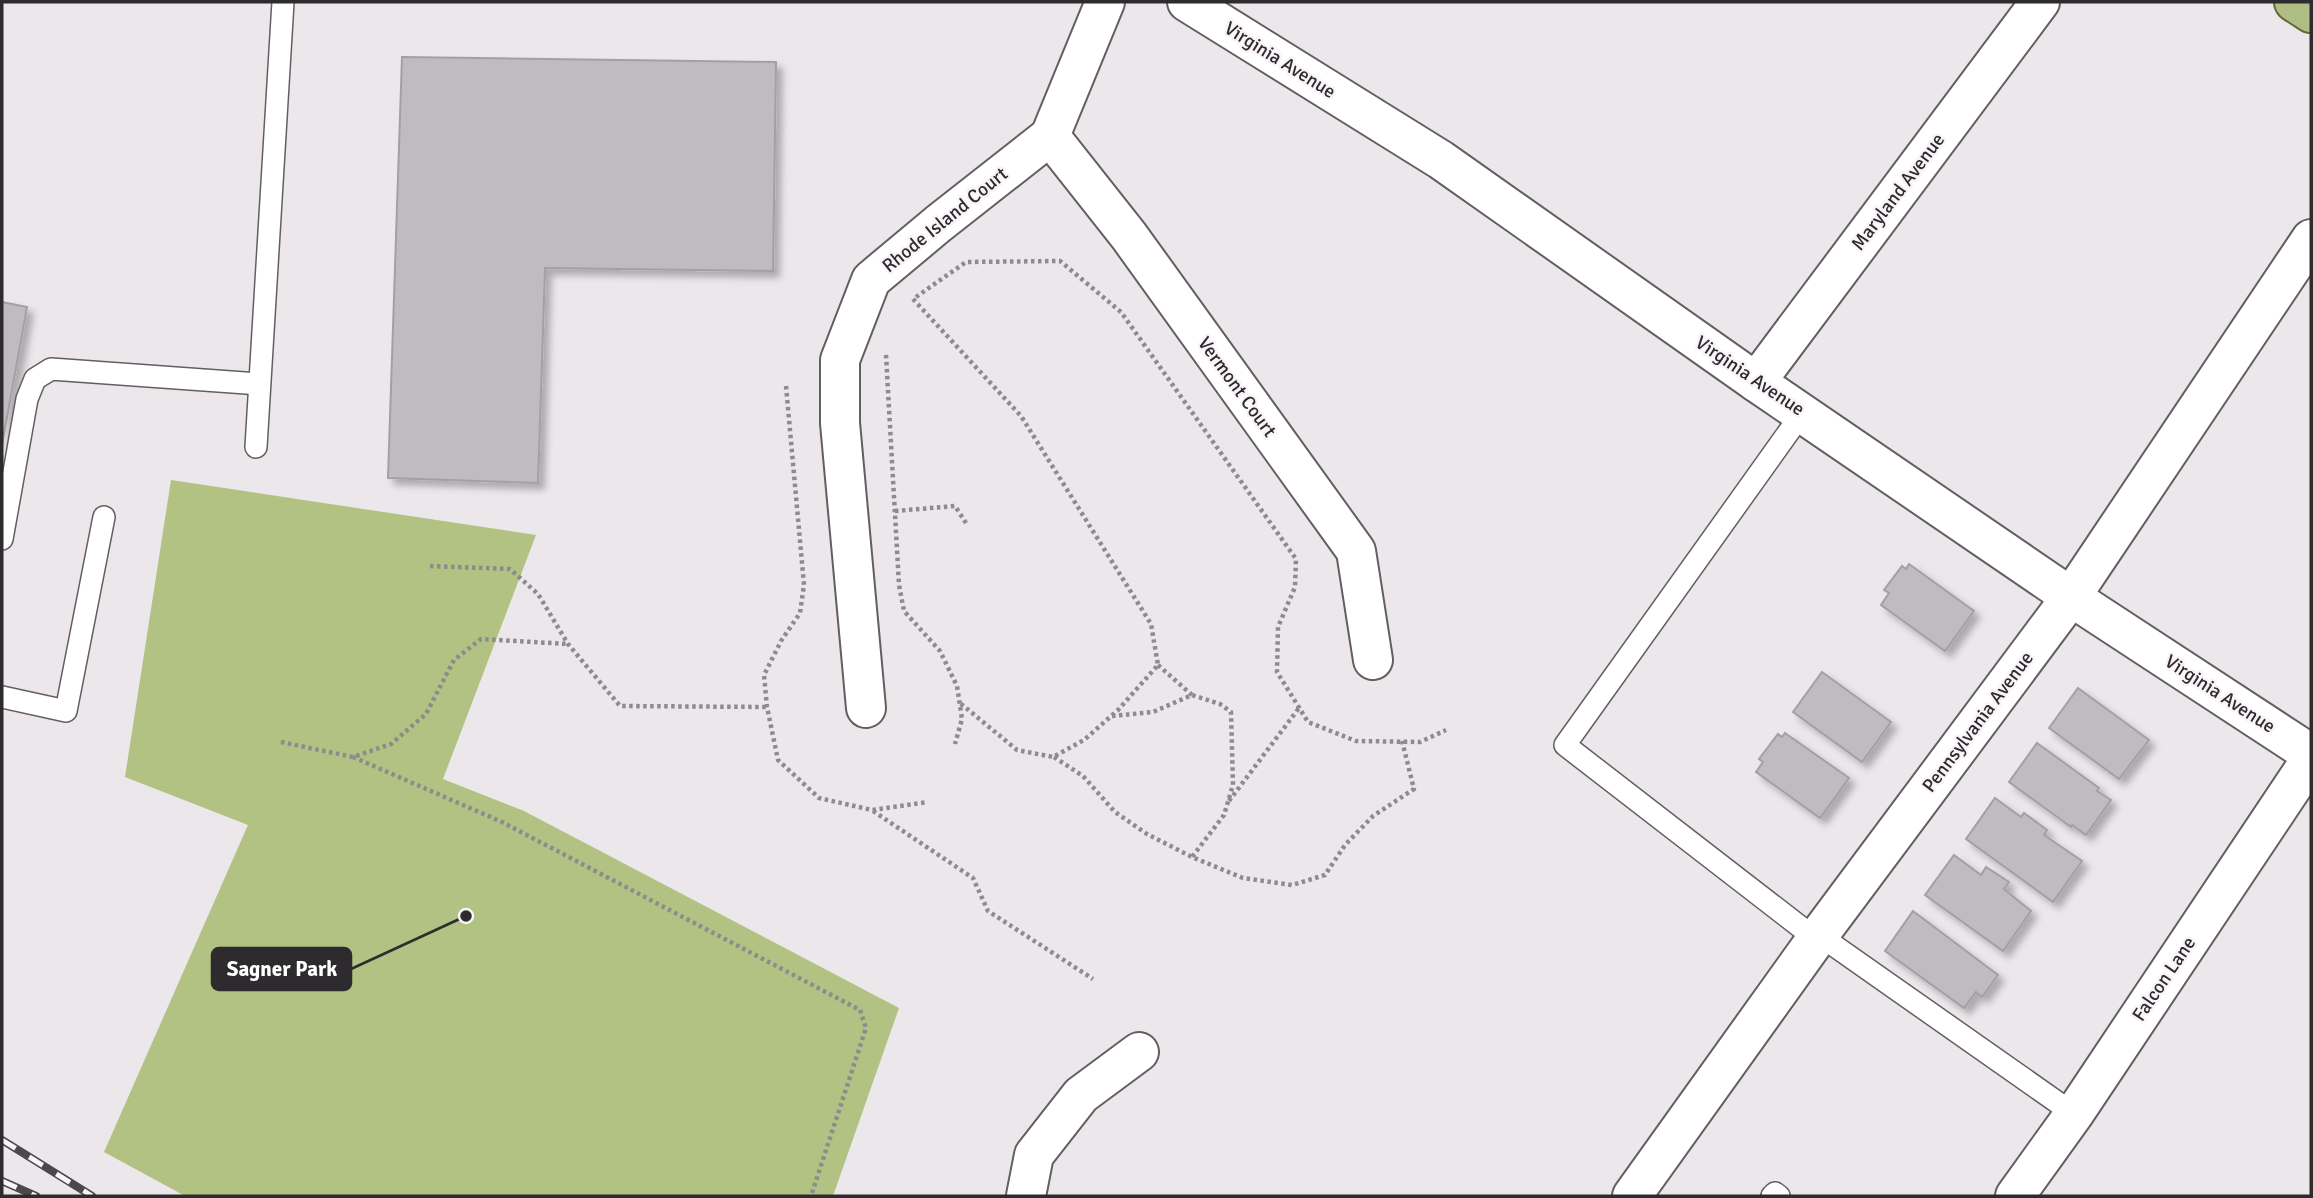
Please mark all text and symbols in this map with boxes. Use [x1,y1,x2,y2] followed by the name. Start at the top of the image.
[1220,16,1340,104] street label: Virginia Avenue
[1846,129,1950,255] street label: Maryland Avenue
[877,162,1013,278] street label: Rhode Island Court
[1691,331,1809,421] street label: Virginia Avenue
[1193,332,1282,442] street label: Vermont Court
[1917,647,2039,797] street label: Pennsylvania Avenue
[2160,649,2280,739] street label: Virginia Avenue
[2127,932,2201,1026] street label: Falcon Lane
[212,948,351,990] callout: Sagner Park
[227,956,337,982] text: Sagner Park

